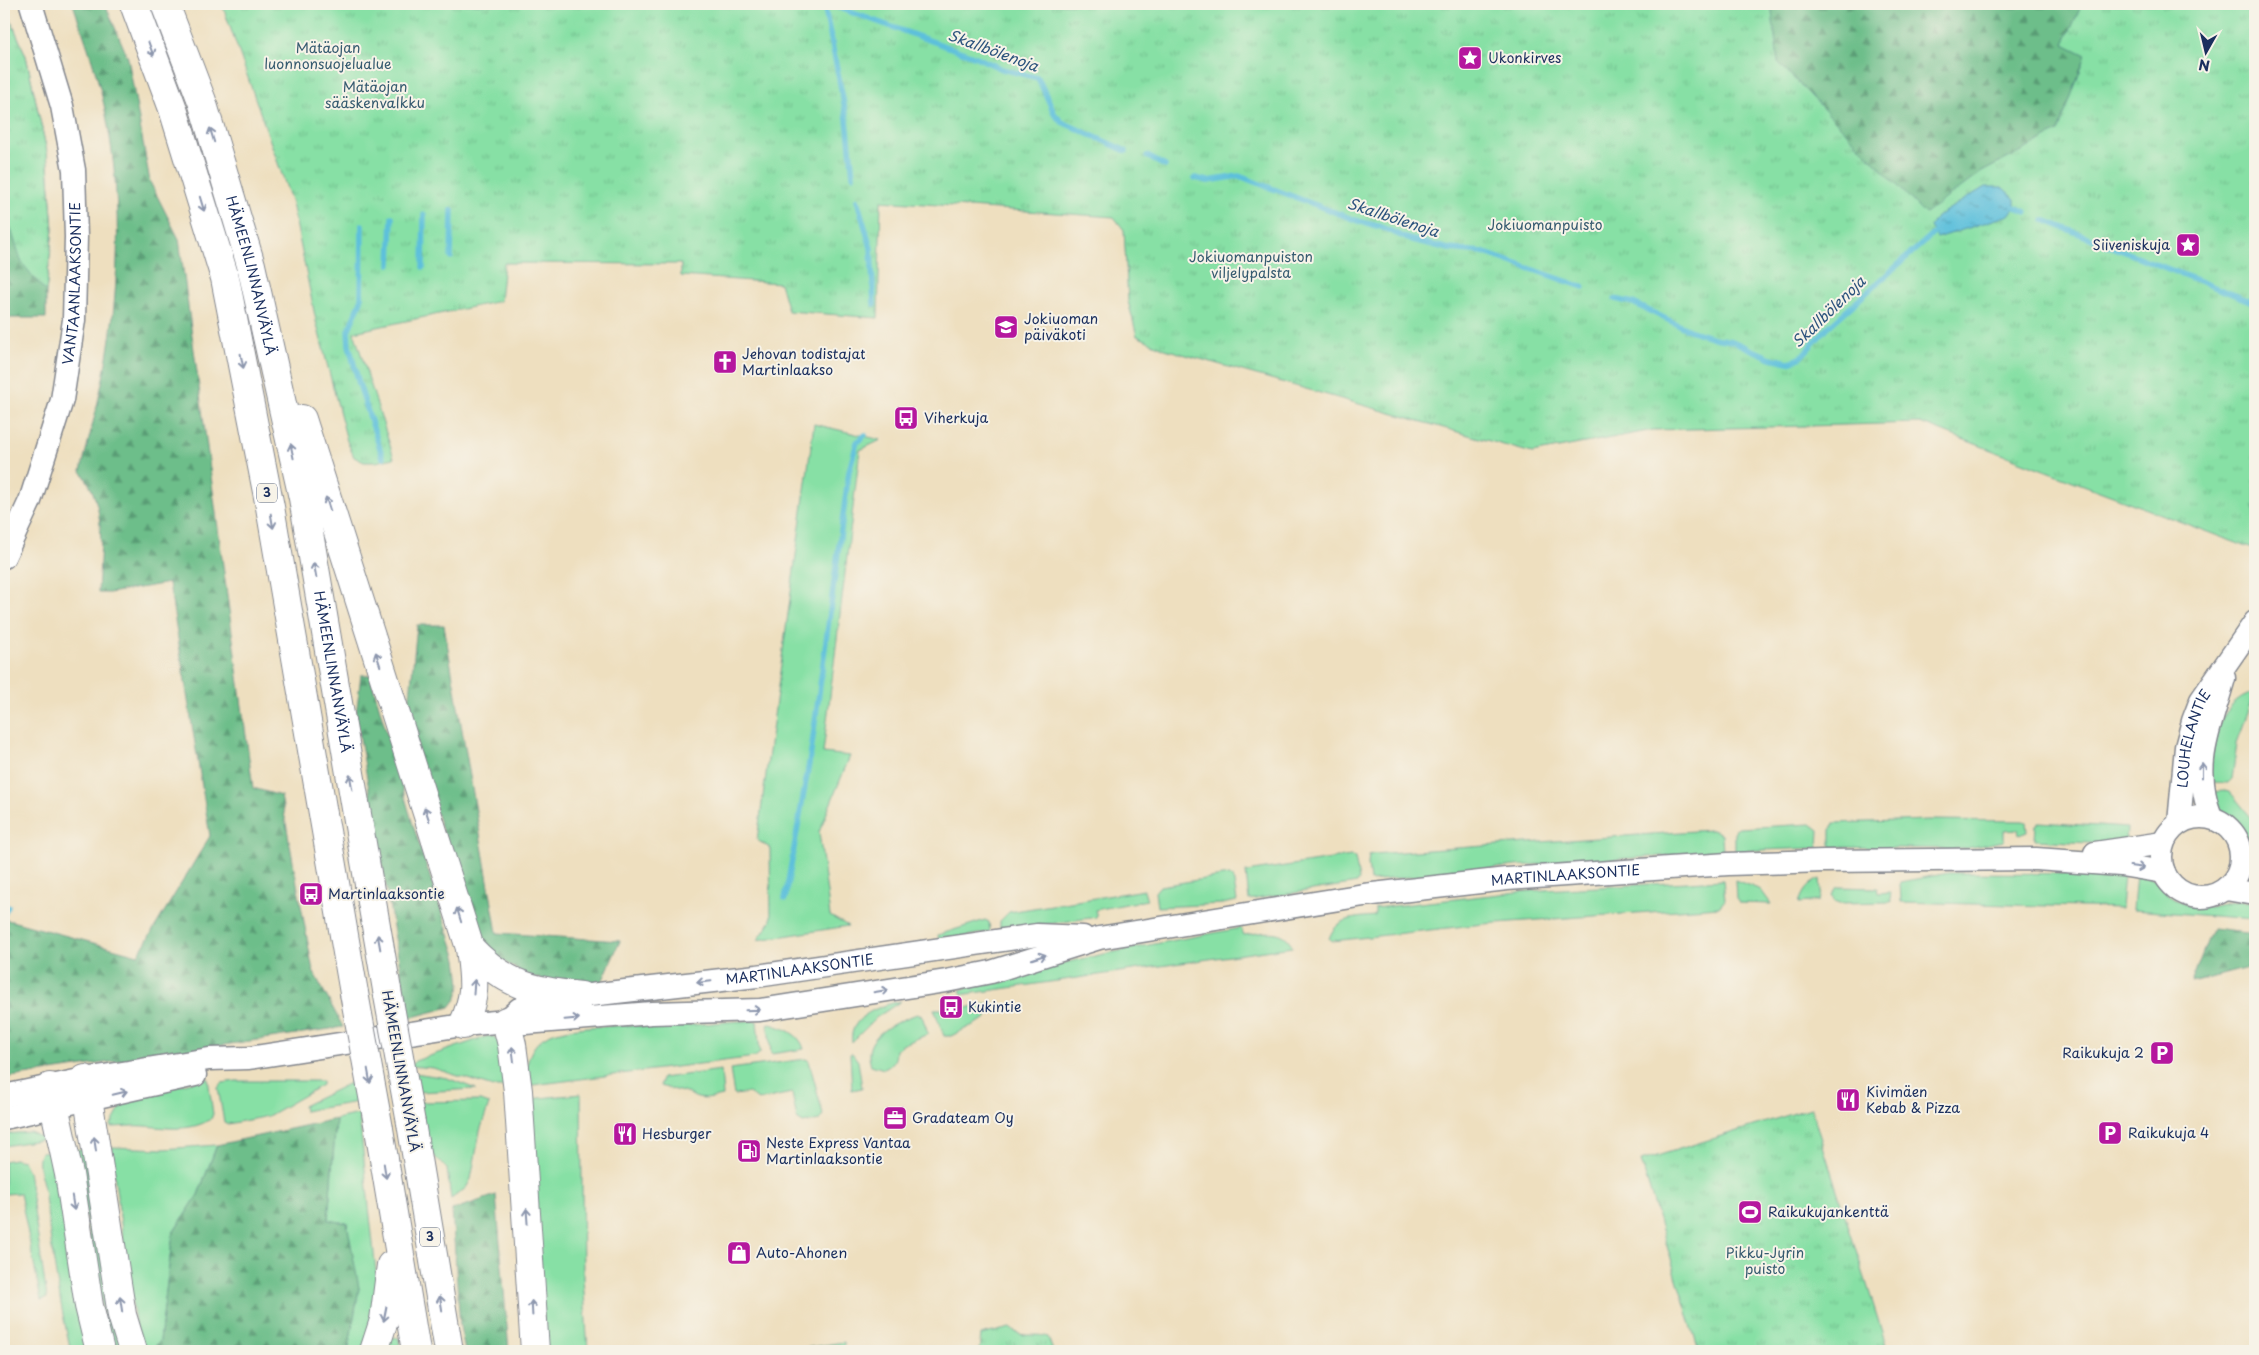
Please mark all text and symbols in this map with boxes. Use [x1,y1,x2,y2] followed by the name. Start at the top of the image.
[945,23,1043,77] water label: Skallbölenoja
[2182,28,2232,78] north arrow
[264,37,392,74] park label: Mätäojan luonnonsuojelualue
[147,41,156,57] one-way arrow
[1457,45,1483,71] place icon: Ukonkirves
[1488,47,1561,68] place label: Ukonkirves
[2197,54,2211,77] text: N
[325,76,425,113] park label: Mätäojan sääskenvalkku
[206,127,216,143] one-way arrow
[1345,191,1443,242] water label: Skallbölenoja
[221,193,282,357] street label: HÄMEENLINNANVÄYLÄ
[198,195,207,211] one-way arrow
[56,202,86,366] street label: VANTAANLAAKSONTIE
[1487,214,1603,235] park label: Jokiuomanpuisto
[2175,232,2201,258] place icon: Siiveniskuja
[2092,234,2170,255] place label: Siiveniskuja
[1189,246,1313,283] park label: Jokiuomanpuiston viljelypalsta
[1786,269,1871,352] water label: Skallbölenoja
[1024,308,1098,345] place label: Jokiuoman päiväkoti
[993,314,1019,340] school or university icon: Jokiuoman päiväkoti
[742,343,865,380] place label: Jehovan todistajat Martinlaakso
[712,349,738,375] church icon: Jehovan todistajat Martinlaakso
[237,353,247,369] one-way arrow
[893,405,919,431] bus stop icon: Viherkuja
[924,407,988,428] place label: Viherkuja
[287,443,296,459] one-way arrow
[257,483,277,502] road number: 3
[323,497,333,513] one-way arrow
[268,512,278,528] one-way arrow
[309,562,319,578] one-way arrow
[309,589,357,754] street label: HÄMEENLINNANVÄYLÄ
[372,651,382,667] one-way arrow
[2171,685,2215,789] street label: LOUHELANTIE
[2197,762,2207,778] one-way arrow
[346,774,356,790] one-way arrow
[422,806,432,822] one-way arrow
[1490,859,1641,891] street label: MARTINLAAKSONTIE
[2129,862,2145,872] one-way arrow
[298,881,324,907] bus stop icon: Martinlaaksontie
[328,883,445,904] place label: Martinlaaksontie
[454,908,464,924] one-way arrow
[373,934,383,950] one-way arrow
[724,948,875,989] street label: MARTINLAAKSONTIE
[1031,951,1047,961] one-way arrow
[696,977,712,987] one-way arrow
[469,980,478,996] one-way arrow
[872,986,888,996] one-way arrow
[377,988,426,1153] street label: HÄMEENLINNANVÄYLÄ
[938,994,964,1020] bus stop icon: Kukintie
[968,996,1021,1017] place label: Kukintie
[745,1005,761,1015] one-way arrow
[564,1014,580,1024] one-way arrow
[2149,1040,2175,1066] parking icon: Raikukuja 2
[2062,1042,2144,1063] place label: Raikukuja 2
[508,1047,518,1063] one-way arrow
[365,1068,375,1084] one-way arrow
[1866,1081,1960,1118] place label: Kivimäen Kebab & Pizza
[1835,1087,1861,1113] restaurant icon: Kivimäen Kebab & Pizza
[111,1088,127,1097] one-way arrow
[882,1105,908,1131] office icon: Gradateam Oy
[912,1107,1014,1128] place label: Gradateam Oy
[2097,1120,2123,1146] parking icon: Raikukuja 4
[612,1121,638,1147] restaurant icon: Hesburger
[2128,1122,2209,1143] place label: Raikukuja 4
[642,1123,712,1144] place label: Hesburger
[766,1132,911,1169] place label: Neste Express Vantaa Martinlaaksontie
[89,1136,99,1152] one-way arrow
[736,1138,762,1164] fuel station icon: Neste Express Vantaa Martinlaaksontie
[380,1163,390,1179] one-way arrow
[69,1195,79,1211] one-way arrow
[1737,1199,1763,1225] sports icon: Raikukujankenttä
[1768,1201,1889,1222] place label: Raikukujankenttä
[522,1208,531,1224] one-way arrow
[420,1228,440,1246] road number: 3
[726,1240,752,1266] shop icon: Auto-Ahonen
[756,1242,847,1263] place label: Auto-Ahonen
[1726,1242,1804,1279] park label: Pikku-Jyrin puisto
[435,1296,445,1312] one-way arrow
[115,1297,125,1313] one-way arrow
[528,1300,537,1316] one-way arrow
[379,1306,389,1322] one-way arrow

